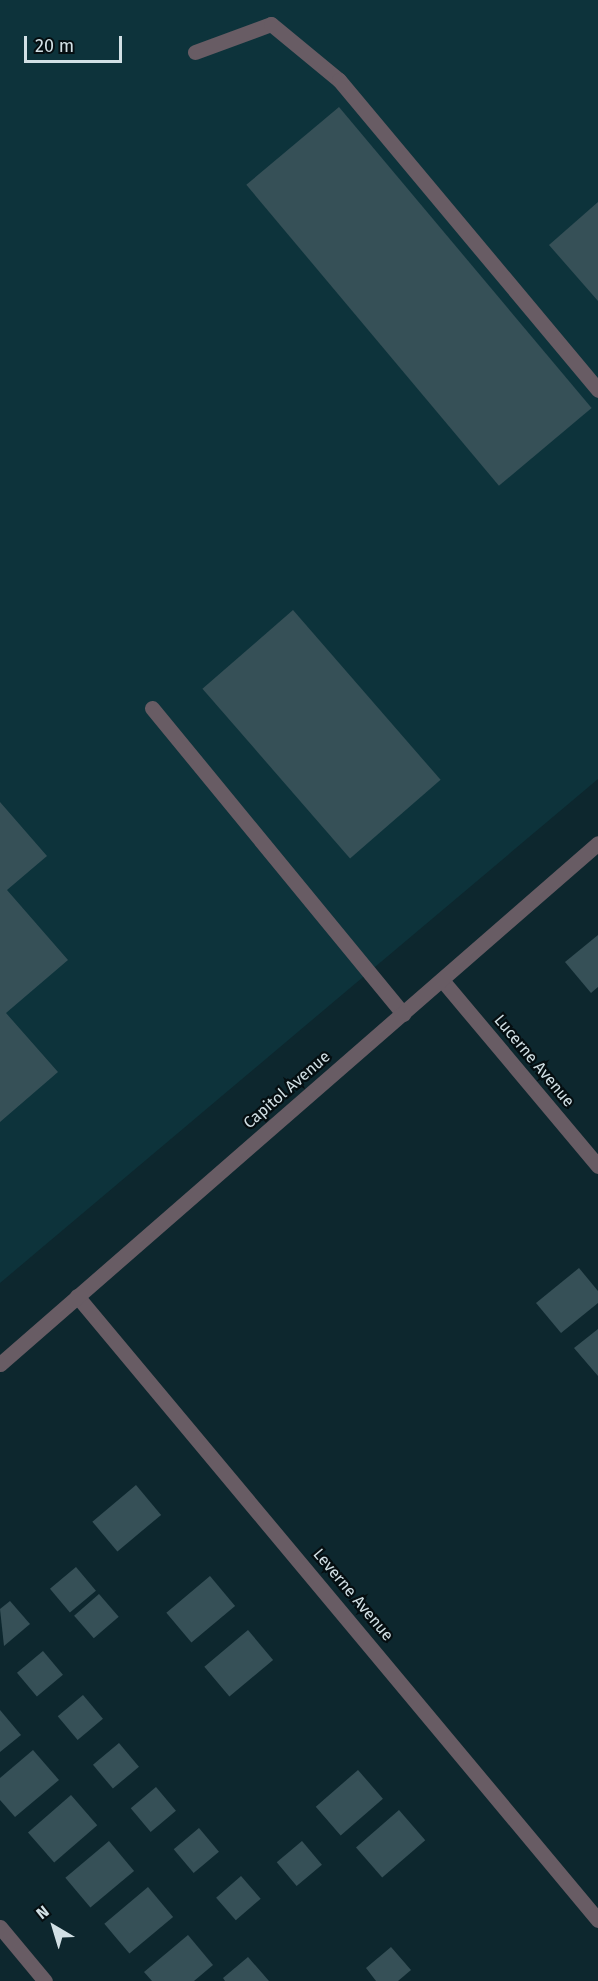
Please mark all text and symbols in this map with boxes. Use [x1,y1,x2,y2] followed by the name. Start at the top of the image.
[27,24,124,62] scale bar
[35,35,74,57] text: 20 m
[490,1011,578,1111] street label: Lucerne Avenue
[240,1047,334,1133] street label: Capitol Avenue
[309,1545,397,1645] street label: Leverne Avenue
[24,1897,84,1957] north arrow
[33,1902,53,1923] text: N

